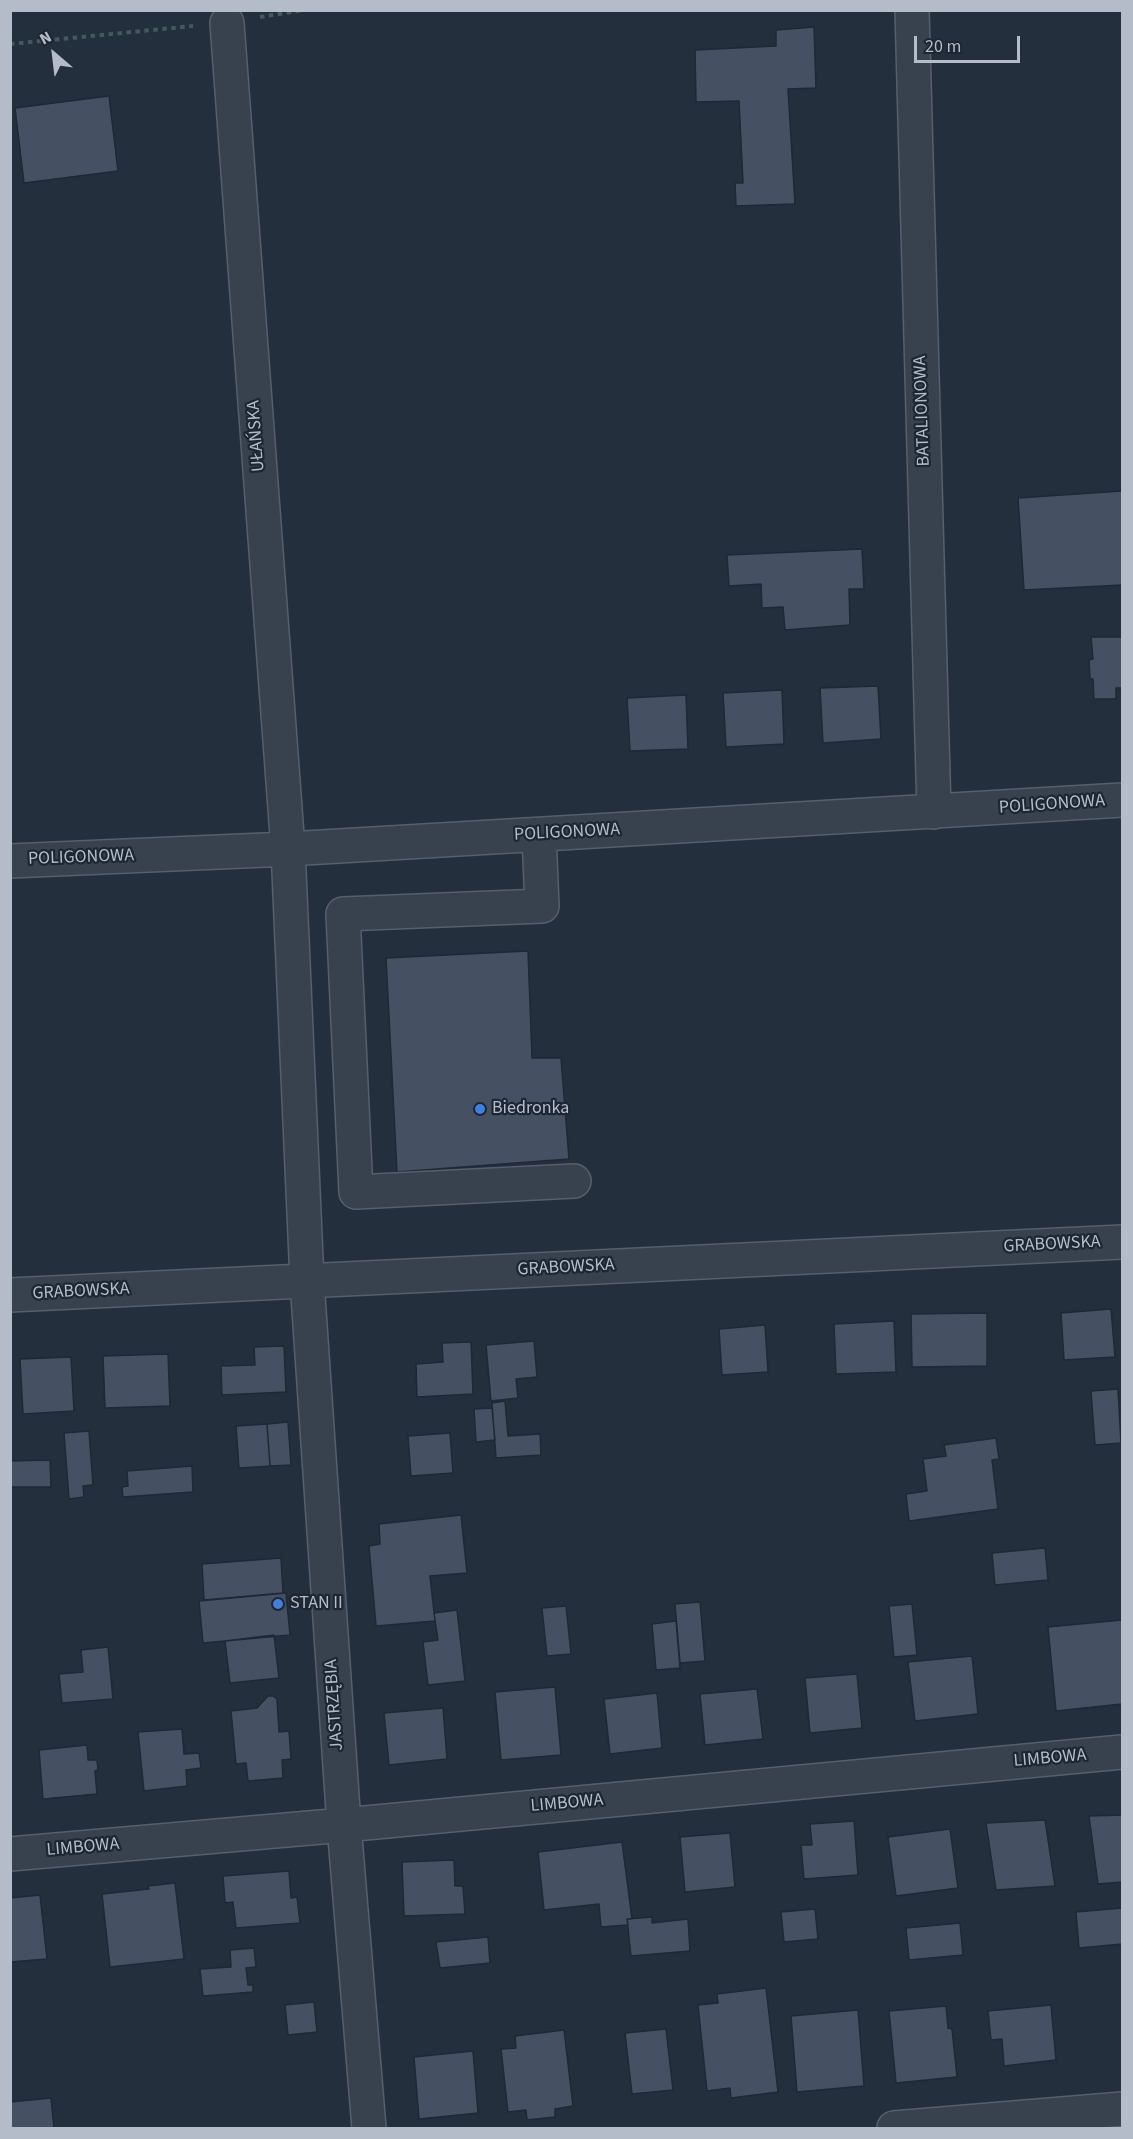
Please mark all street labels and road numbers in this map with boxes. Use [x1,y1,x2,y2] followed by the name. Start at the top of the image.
[910,355,936,467] street label: BATALIONOWA
[244,399,270,473] street label: UŁAŃSKA
[998,791,1106,819] street label: POLIGONOWA
[513,819,621,847] street label: POLIGONOWA
[28,845,134,871] street label: POLIGONOWA
[1003,1232,1101,1258] street label: GRABOWSKA
[517,1255,615,1281] street label: GRABOWSKA
[32,1279,130,1305] street label: GRABOWSKA
[321,1659,349,1751] street label: JASTRZĘBIA
[1013,1745,1087,1773] street label: LIMBOWA
[530,1790,604,1818] street label: LIMBOWA
[46,1834,120,1862] street label: LIMBOWA

